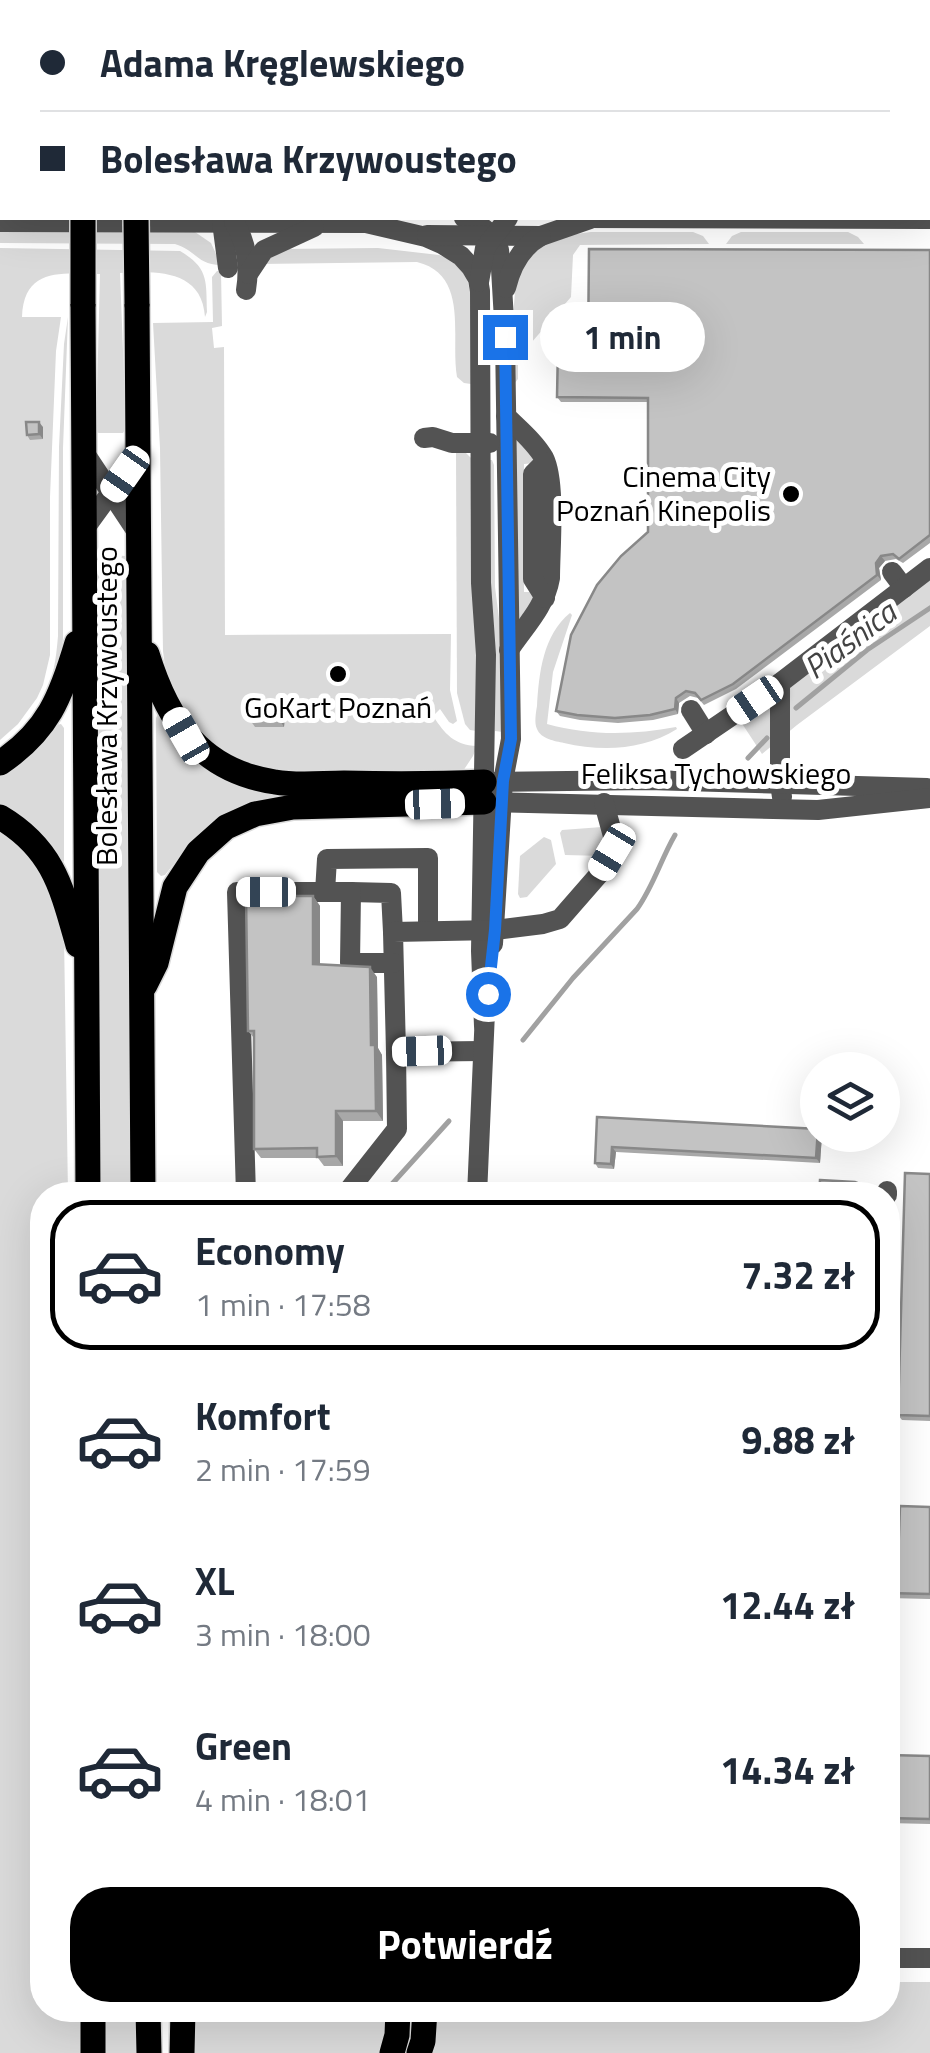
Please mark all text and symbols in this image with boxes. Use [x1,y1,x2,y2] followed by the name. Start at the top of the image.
[100,34,465,92] text: Adama Kręglewskiego
[100,130,517,188] text: Bolesława Krzywoustego
[540,302,705,372] callout: 1 min
[584,313,661,361] text: 1 min
[483,315,528,360] route end
[96,441,154,507] car
[556,453,771,533] place label: Cinema City Poznań Kinepolis
[780,483,802,505] marker: Cinema City Poznań Kinepolis
[83,546,129,866] street label: Bolesława Krzywoustego
[793,587,907,690] water label: Piaśnica
[327,663,349,685] marker: GoKart Poznań
[722,671,788,729] car
[244,684,432,730] place label: GoKart Poznań
[158,703,214,769] car
[581,750,851,796] street label: Feliksa Tychowskiego
[404,788,466,820] car
[584,819,640,885] car
[236,877,296,907] car
[466,972,511,1017] route start
[391,1035,453,1067] car
[800,1052,900,1152] map controls
[800,1052,900,1152] button: layers
[195,1222,345,1280] text: Economy
[75,1230,165,1320] icon: car
[741,1246,855,1304] text: 7.32 zł
[195,1280,371,1328] text: 1 min · 17:58
[195,1387,331,1445] text: Komfort
[75,1395,165,1485] icon: car
[741,1411,855,1469] text: 9.88 zł
[195,1445,371,1493] text: 2 min · 17:59
[195,1552,235,1610] text: XL
[75,1560,165,1650] icon: car
[720,1576,855,1634] text: 12.44 zł
[195,1610,371,1658] text: 3 min · 18:00
[195,1717,292,1775] text: Green
[75,1725,165,1815] icon: car
[720,1741,855,1799] text: 14.34 zł
[195,1775,371,1823] text: 4 min · 18:01
[70,1887,860,2002] button: Potwierdź

